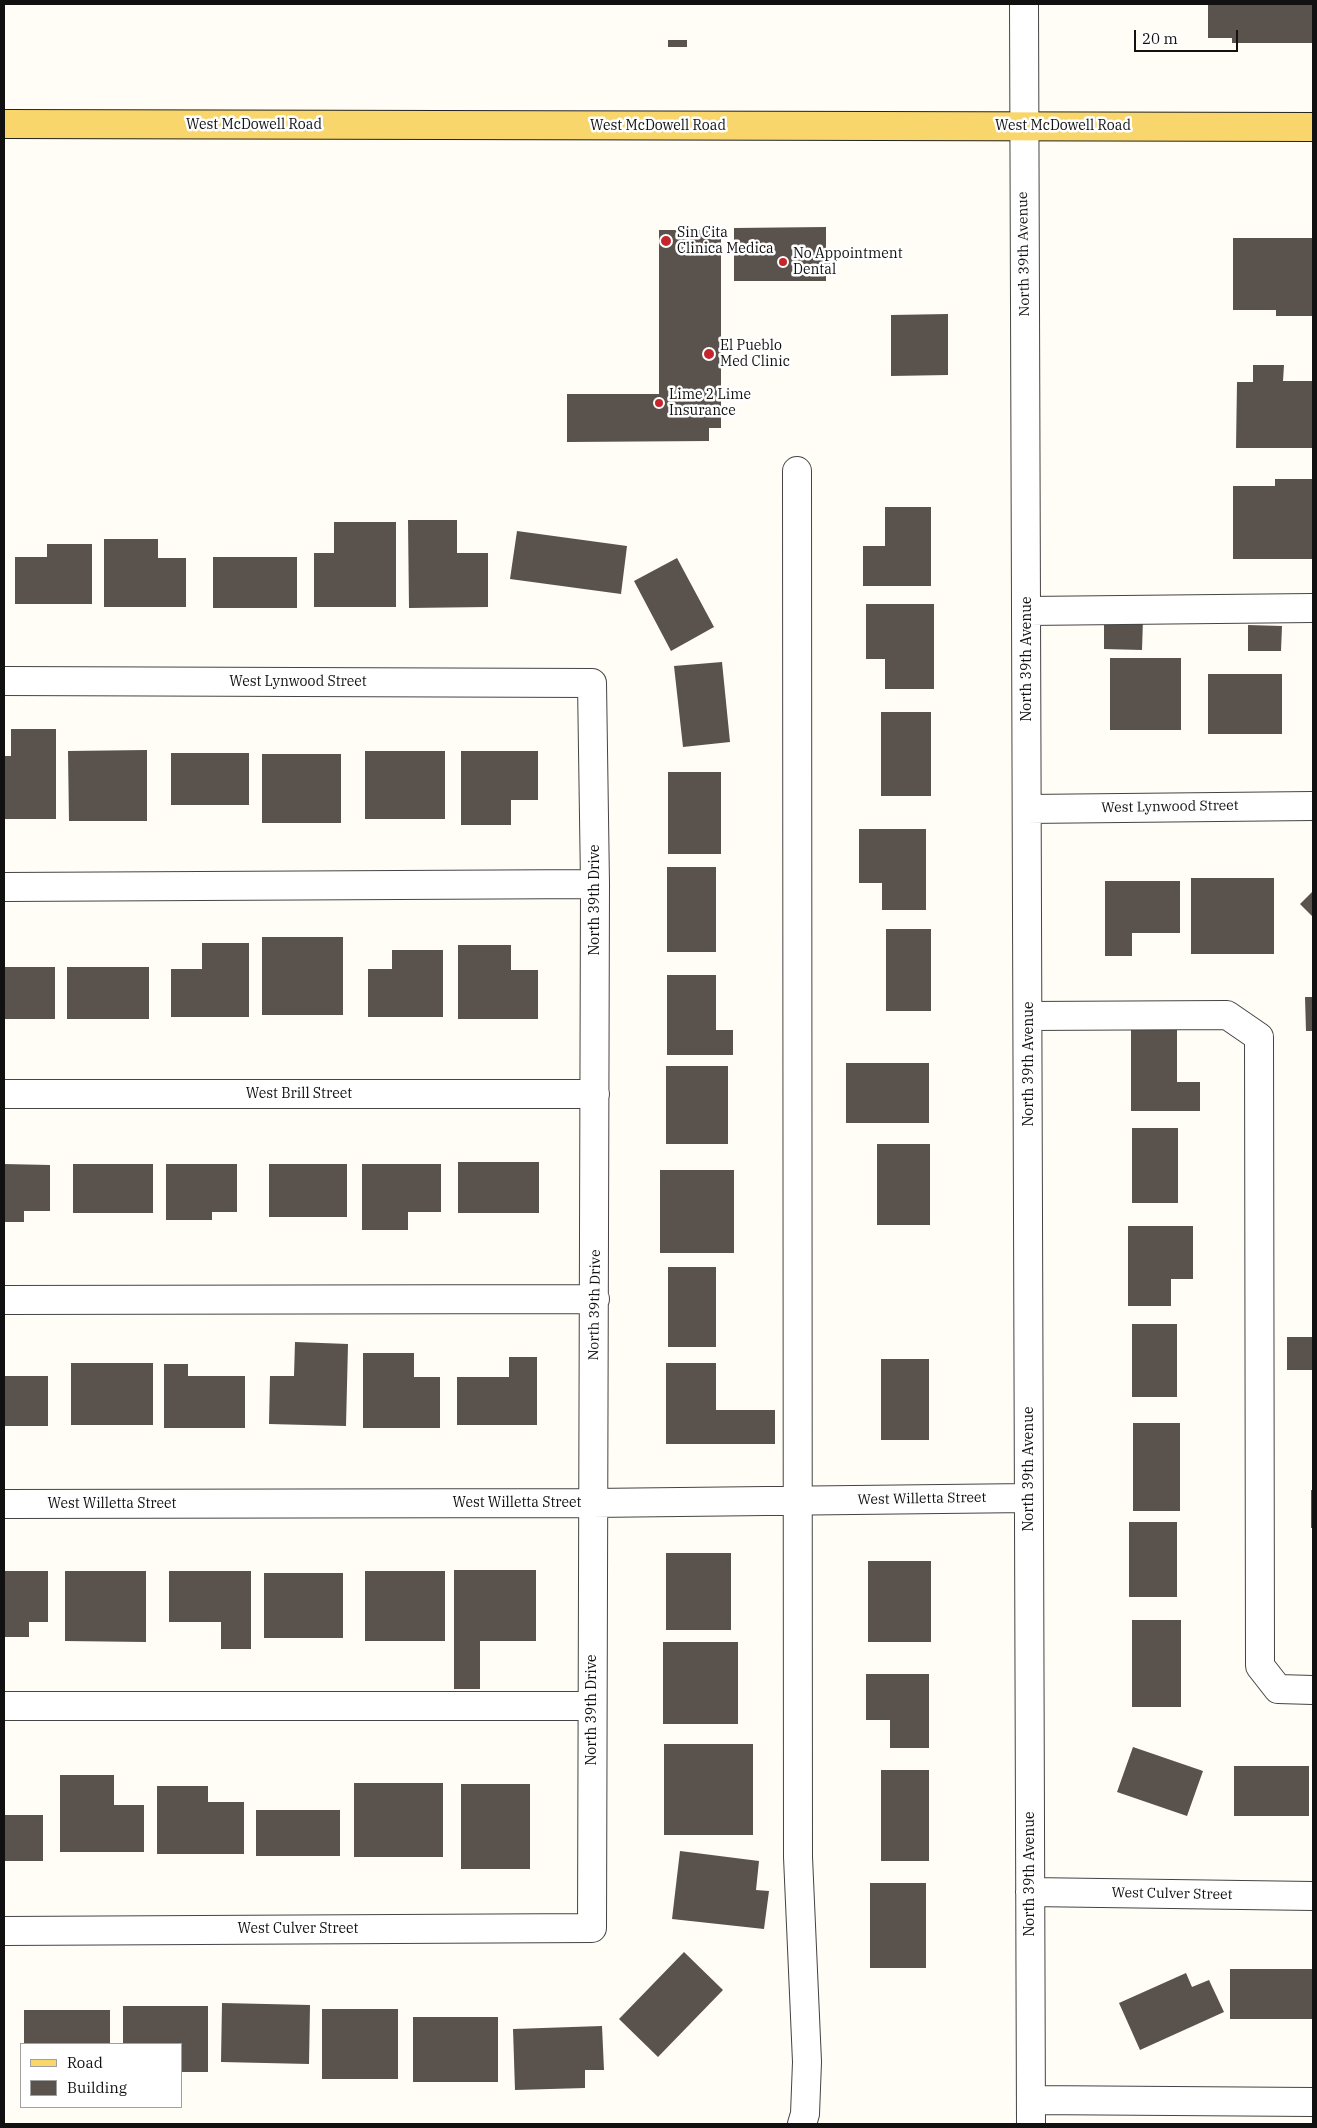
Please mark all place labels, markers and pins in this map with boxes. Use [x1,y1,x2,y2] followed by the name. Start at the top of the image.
[677,225,774,258] place label: Sin Cita Clinica Medica
[659,234,673,248] marker: Sin Cita Clinica Medica
[793,246,903,278] place label: No Appointment Dental
[777,256,789,268] marker: No Appointment Dental
[720,338,790,371] place label: El Pueblo Med Clinic
[702,347,716,361] marker: El Pueblo Med Clinic
[669,387,751,420] place label: Lime 2 Lime Insurance
[653,397,665,409] marker: Lime 2 Lime Insurance

